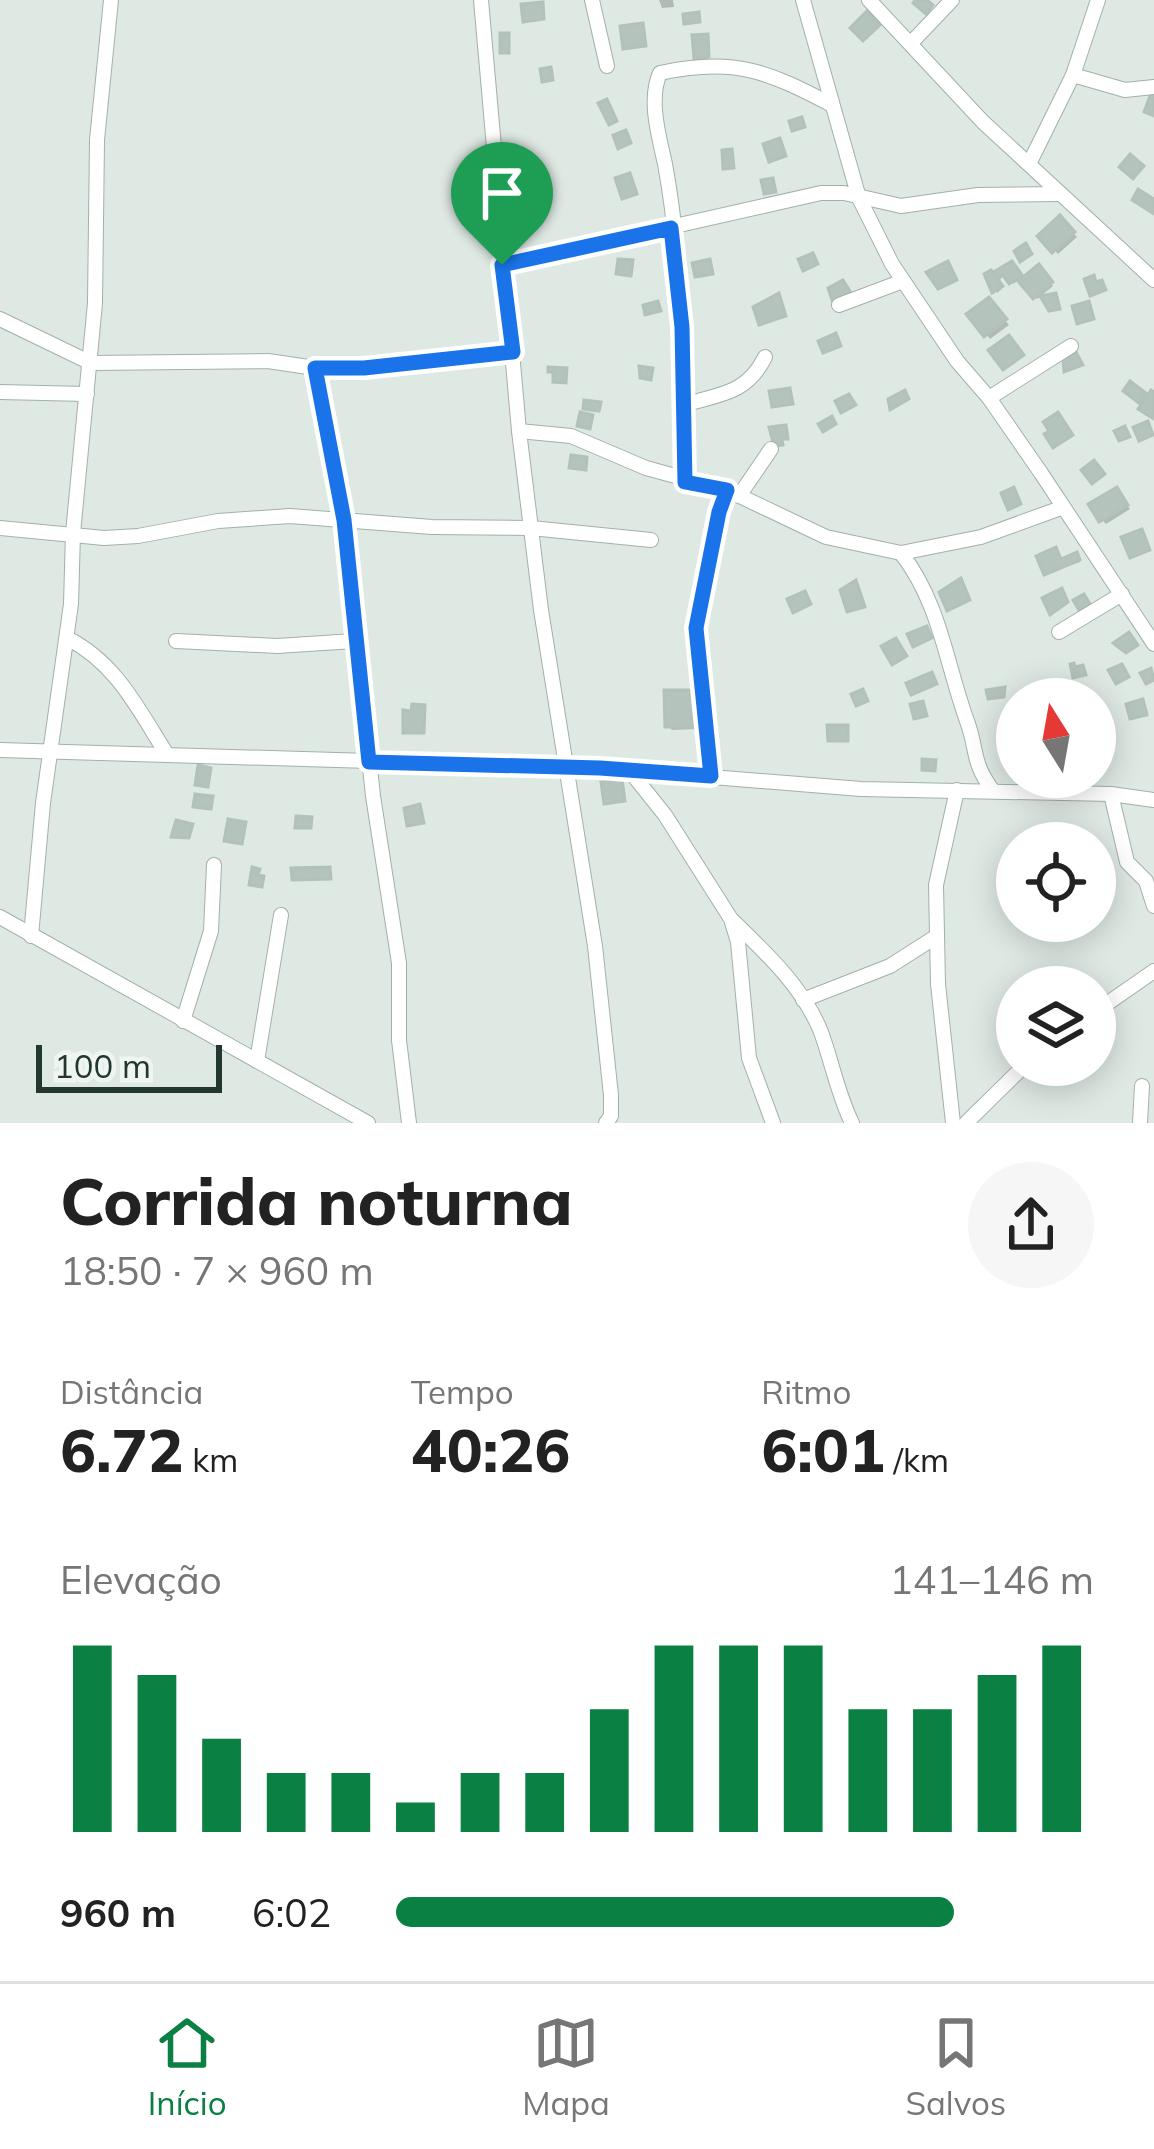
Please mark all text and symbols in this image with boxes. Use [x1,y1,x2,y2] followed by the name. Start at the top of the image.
[451,142,553,265] pin
[469,160,535,226] icon: arrive
[996,678,1116,798] north arrow
[996,678,1116,1086] map controls
[996,822,1116,942] button: locate
[996,966,1116,1086] button: layers
[36,1039,222,1092] scale bar
[54,1045,151,1086] text: 100 m
[60,1159,573,1242] text: Corrida noturna
[968,1162,1094,1288] button: share
[60,1246,374,1295] text: 18:50 · 7 × 960 m
[60,1371,203,1412] text: Distância
[411,1371,514,1412] text: Tempo
[761,1371,851,1412] text: Ritmo
[60,1412,184,1487] text: 6.72
[411,1412,570,1487] text: 40:26
[761,1412,885,1487] text: 6:01
[184,1439,238,1480] text: km
[885,1439,949,1480] text: /km
[60,1555,222,1604] text: Elevação
[889,1555,1094,1604] text: 141–146 m
[60,1888,176,1937] text: 960 m
[252,1888,331,1937] text: 6:02
[148,2010,227,2123] tab: Início
[522,2010,610,2123] tab: Mapa
[905,2010,1006,2123] tab: Salvos

